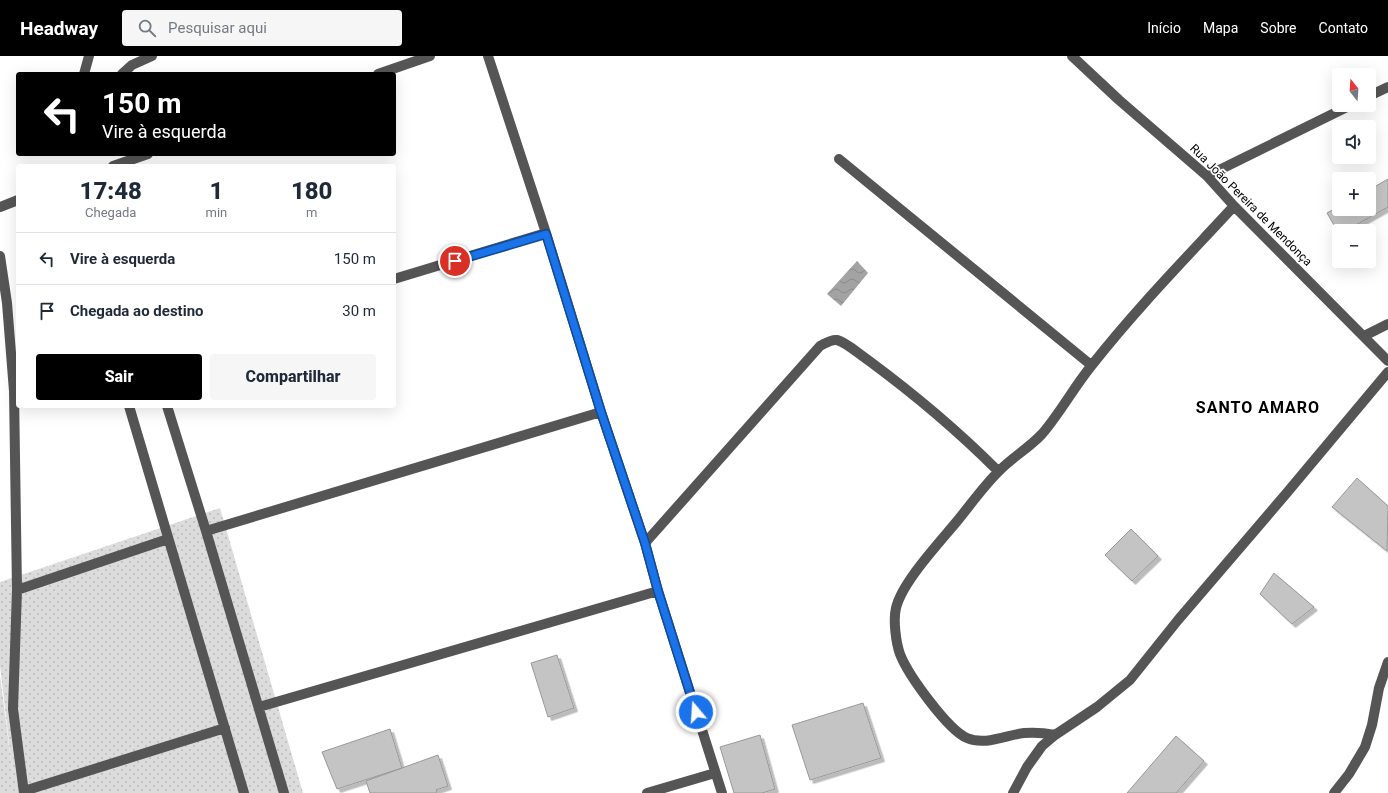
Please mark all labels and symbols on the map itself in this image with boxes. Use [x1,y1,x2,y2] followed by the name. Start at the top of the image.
[1332,68,1376,112] north arrow
[1187,141,1315,269] street label: Rua João Pereira de Mendonça
[438,244,472,278] pin
[1196,398,1320,417] district label: SANTO AMARO
[675,691,717,733] position arrow

